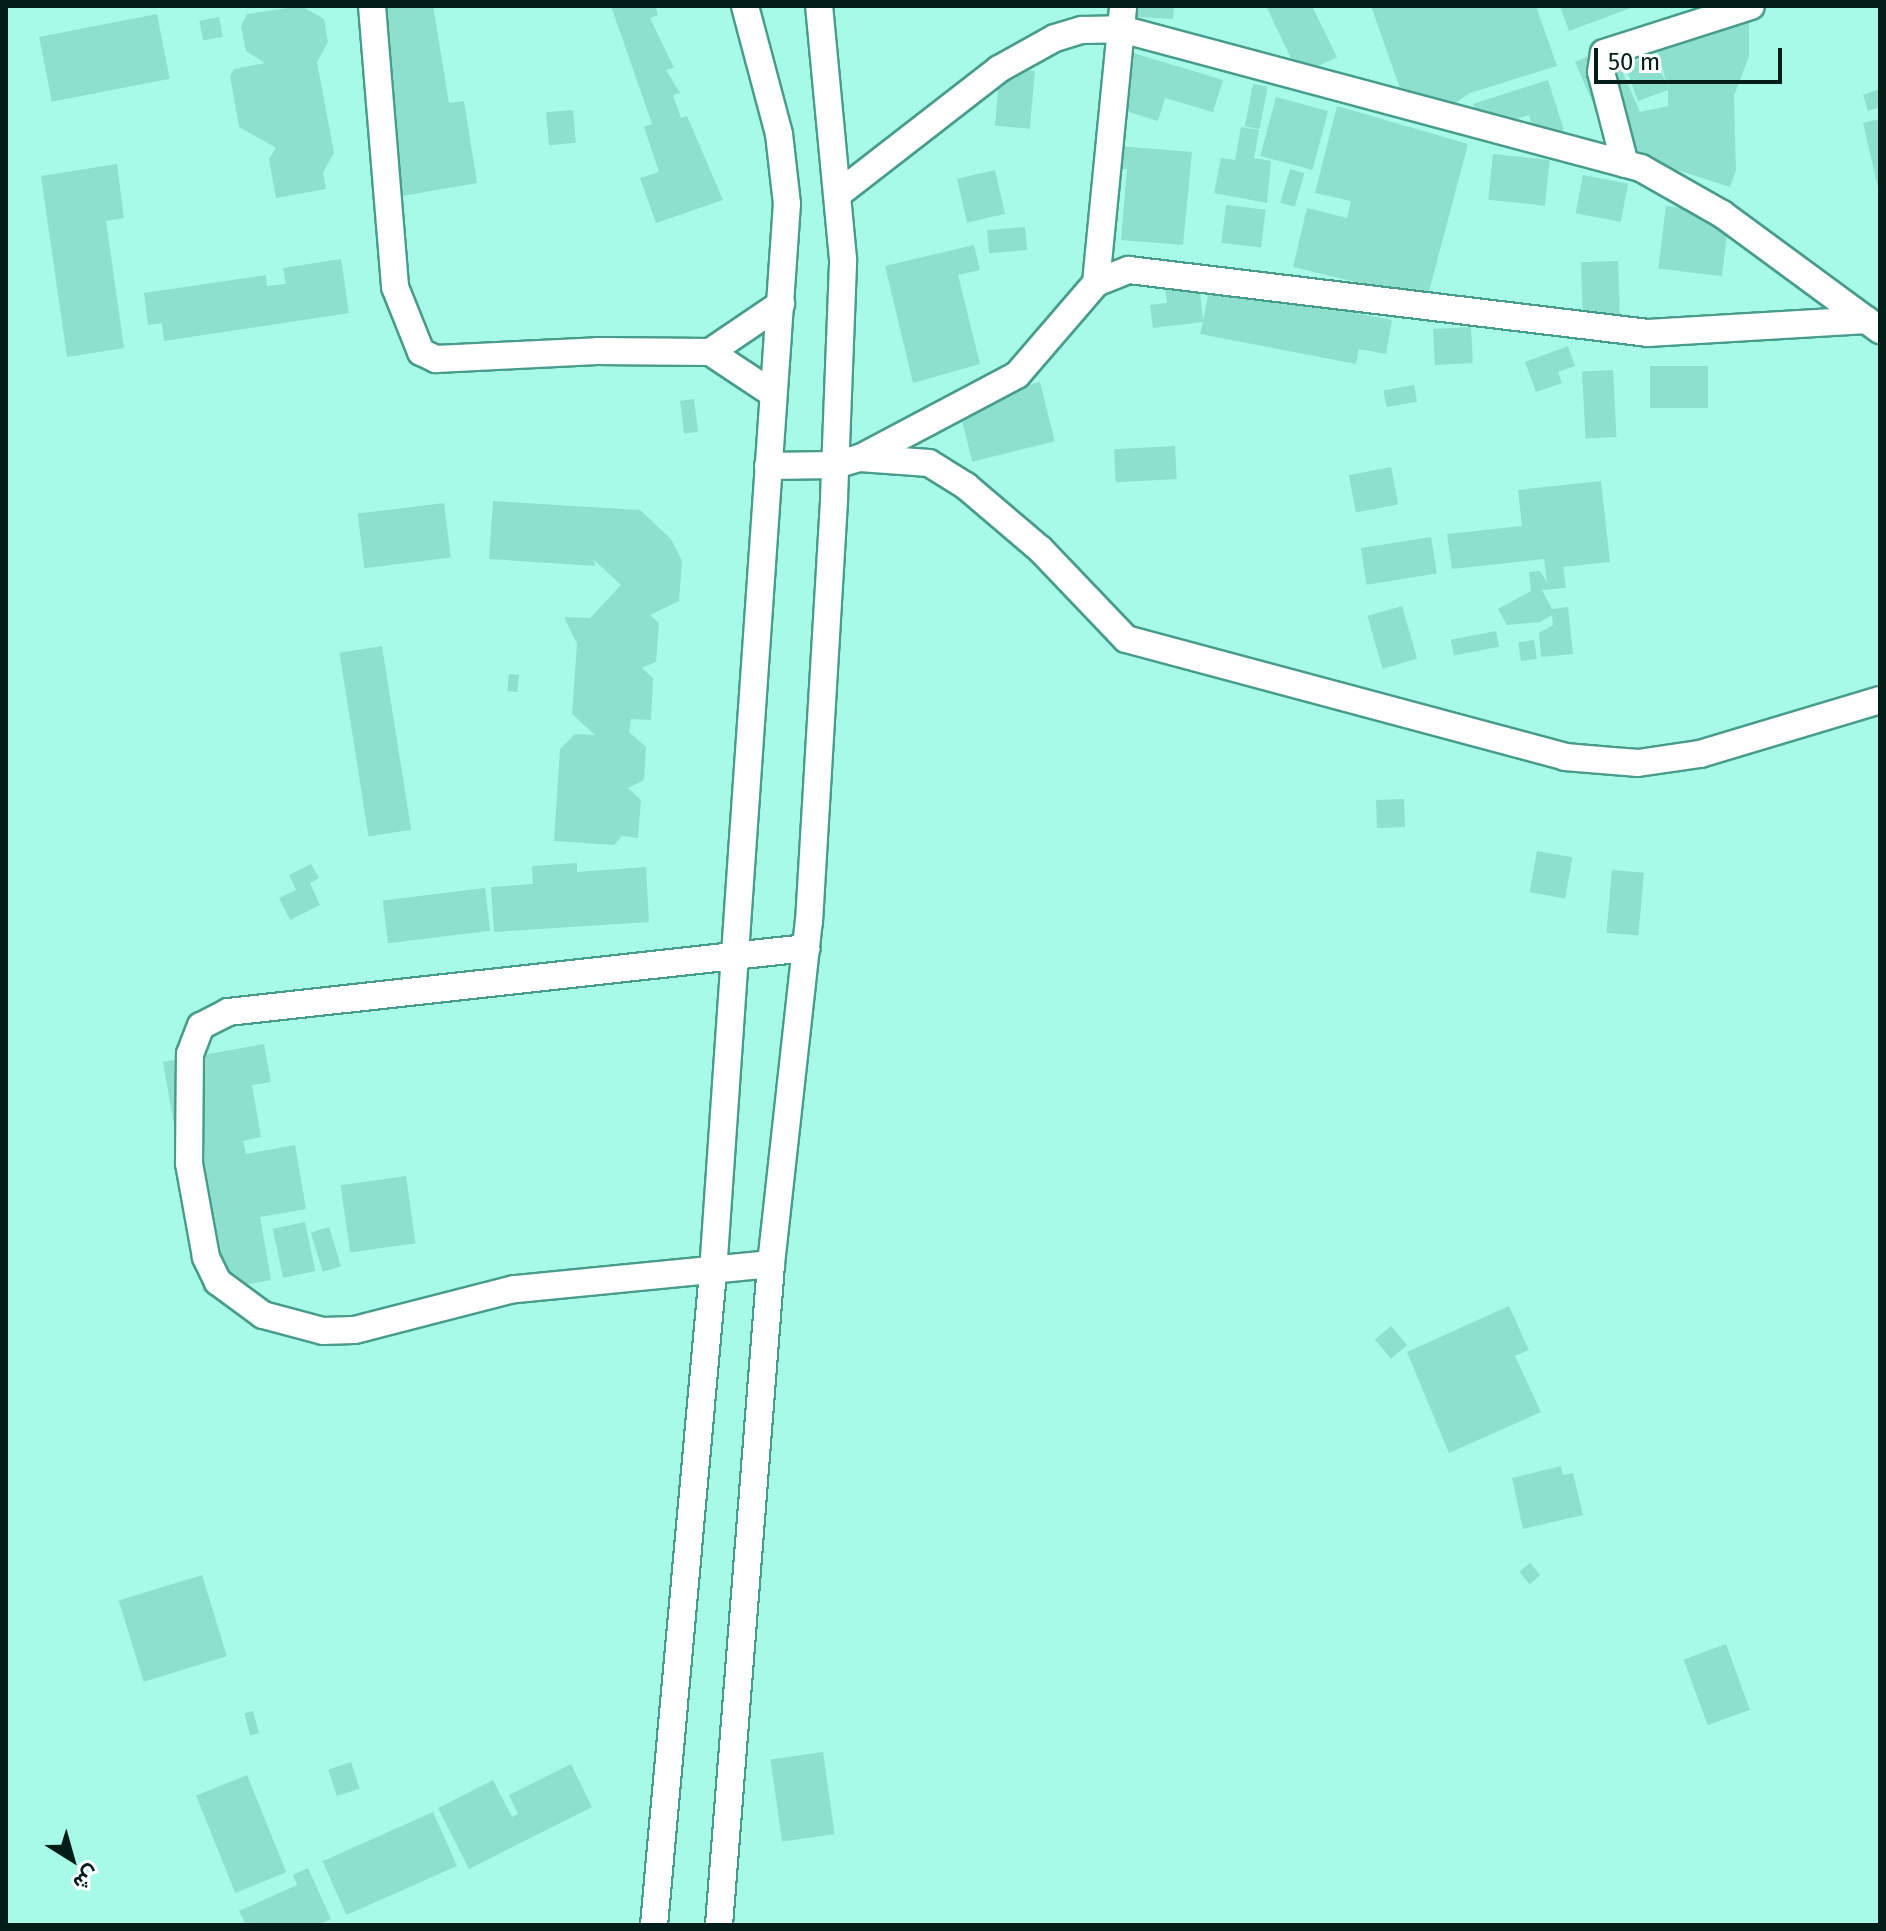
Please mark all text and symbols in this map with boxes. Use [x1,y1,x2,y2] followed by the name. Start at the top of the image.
[1598,32,1786,82] scale bar
[1608,48,1660,76] text: 50 m
[32,1819,112,1899] north arrow
[68,1860,105,1897] text: ش

